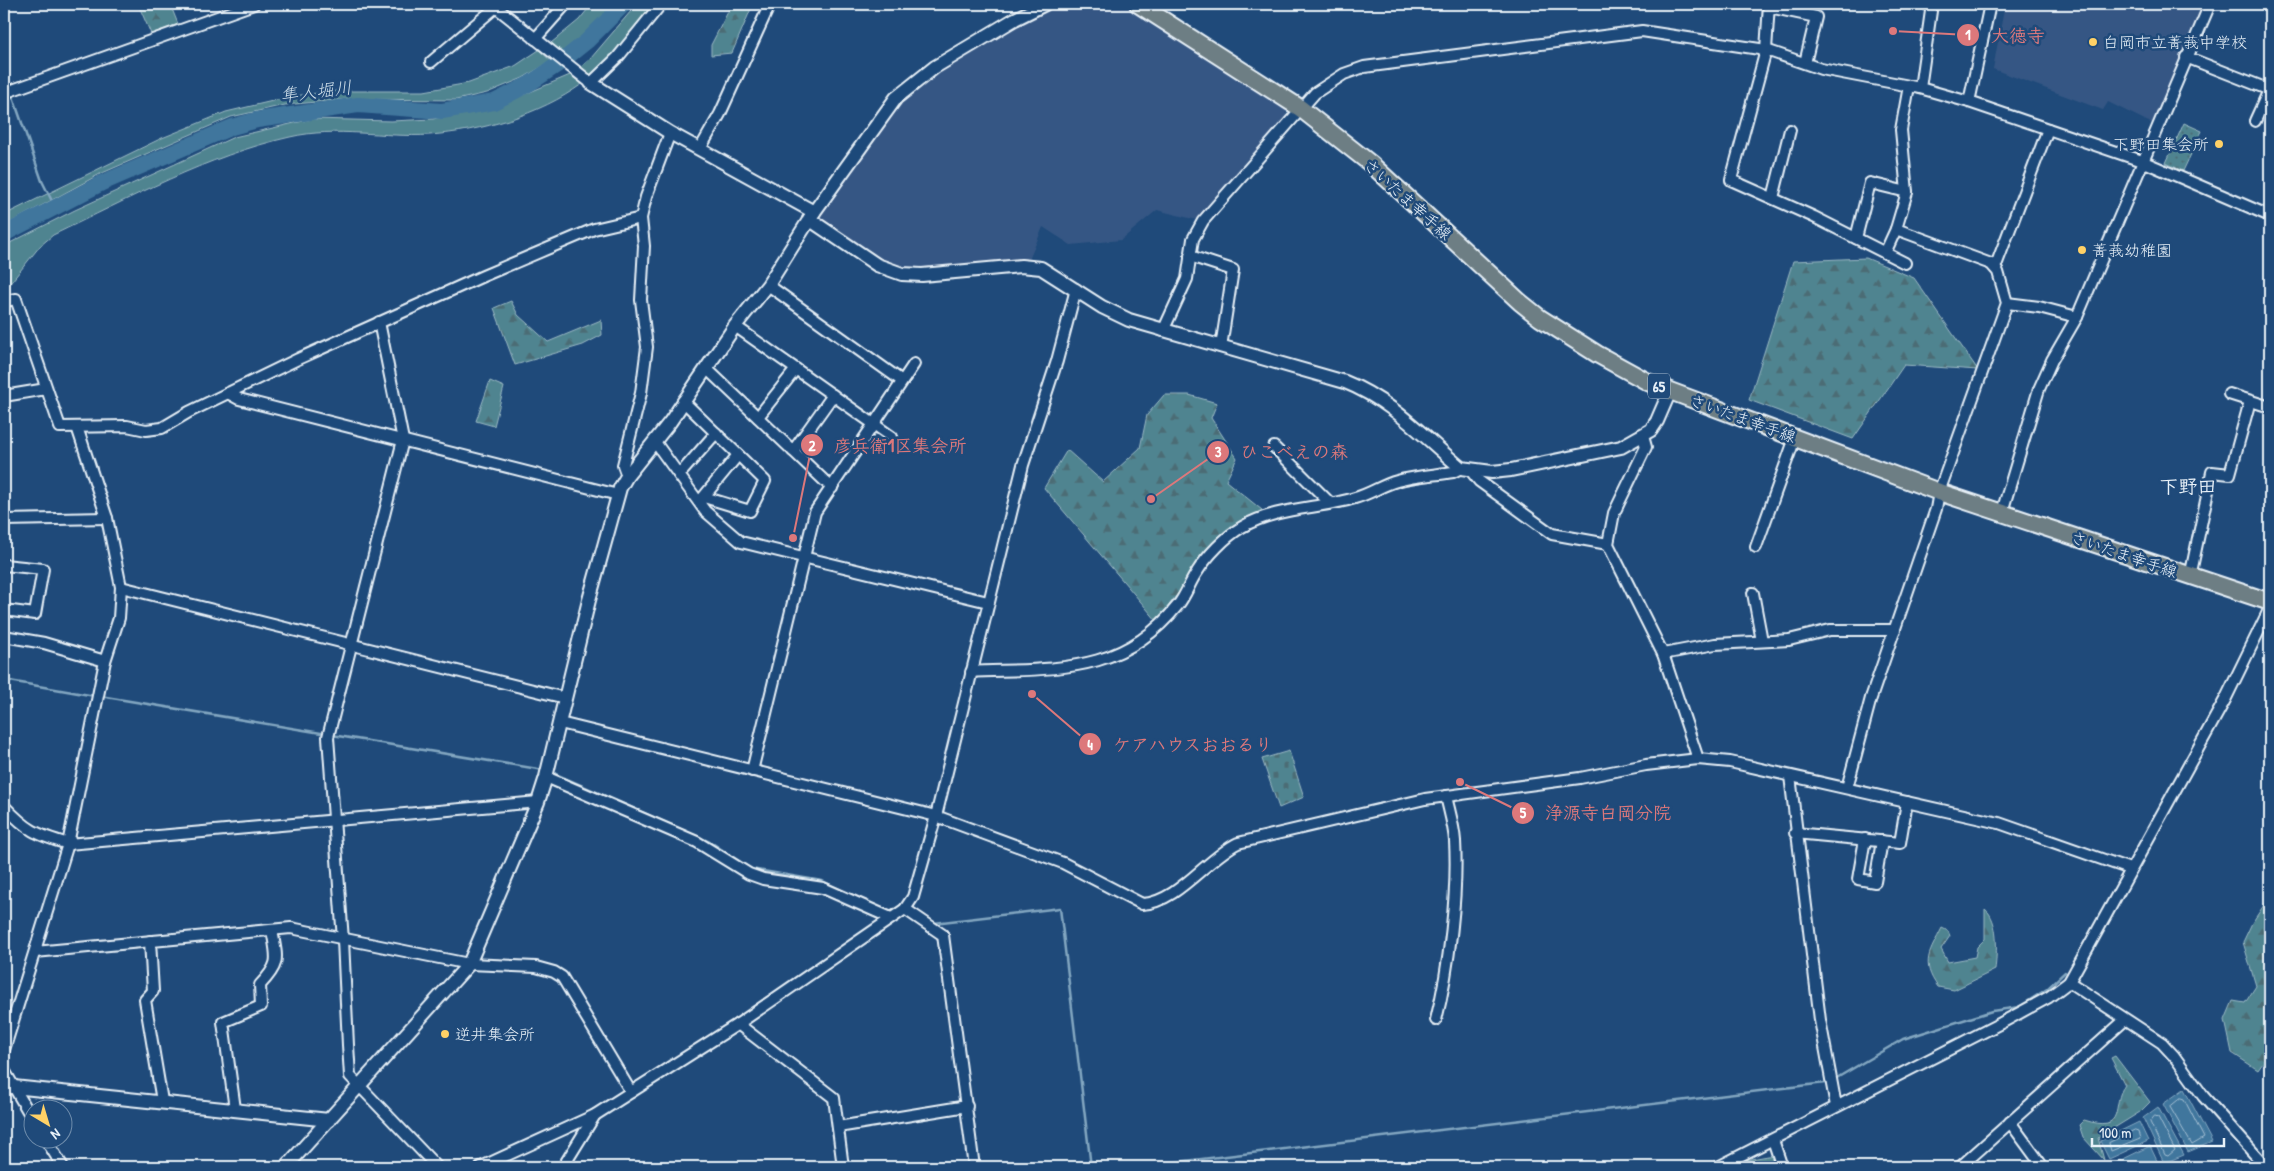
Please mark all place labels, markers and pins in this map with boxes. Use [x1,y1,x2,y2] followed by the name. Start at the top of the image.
[1956,19,2055,52] callout: 大徳寺
[2103,31,2247,53] place label: 白岡市立菁莪中学校
[2087,36,2099,48] marker: 白岡市立菁莪中学校
[2113,133,2209,155] place label: 下野田集会所
[2213,138,2225,150] marker: 下野田集会所
[2092,239,2172,261] place label: 菁莪幼稚園
[2076,244,2088,256] marker: 菁莪幼稚園
[799,429,977,462] callout: 彦兵衛1区集会所
[1205,436,1358,469] callout: ひこべえの森
[1077,728,1284,761] callout: ケアハウスおおるり
[1510,796,1681,829] callout: 浄源寺白岡分院
[455,1023,535,1045] place label: 逆井集会所
[439,1028,451,1040] marker: 逆井集会所

